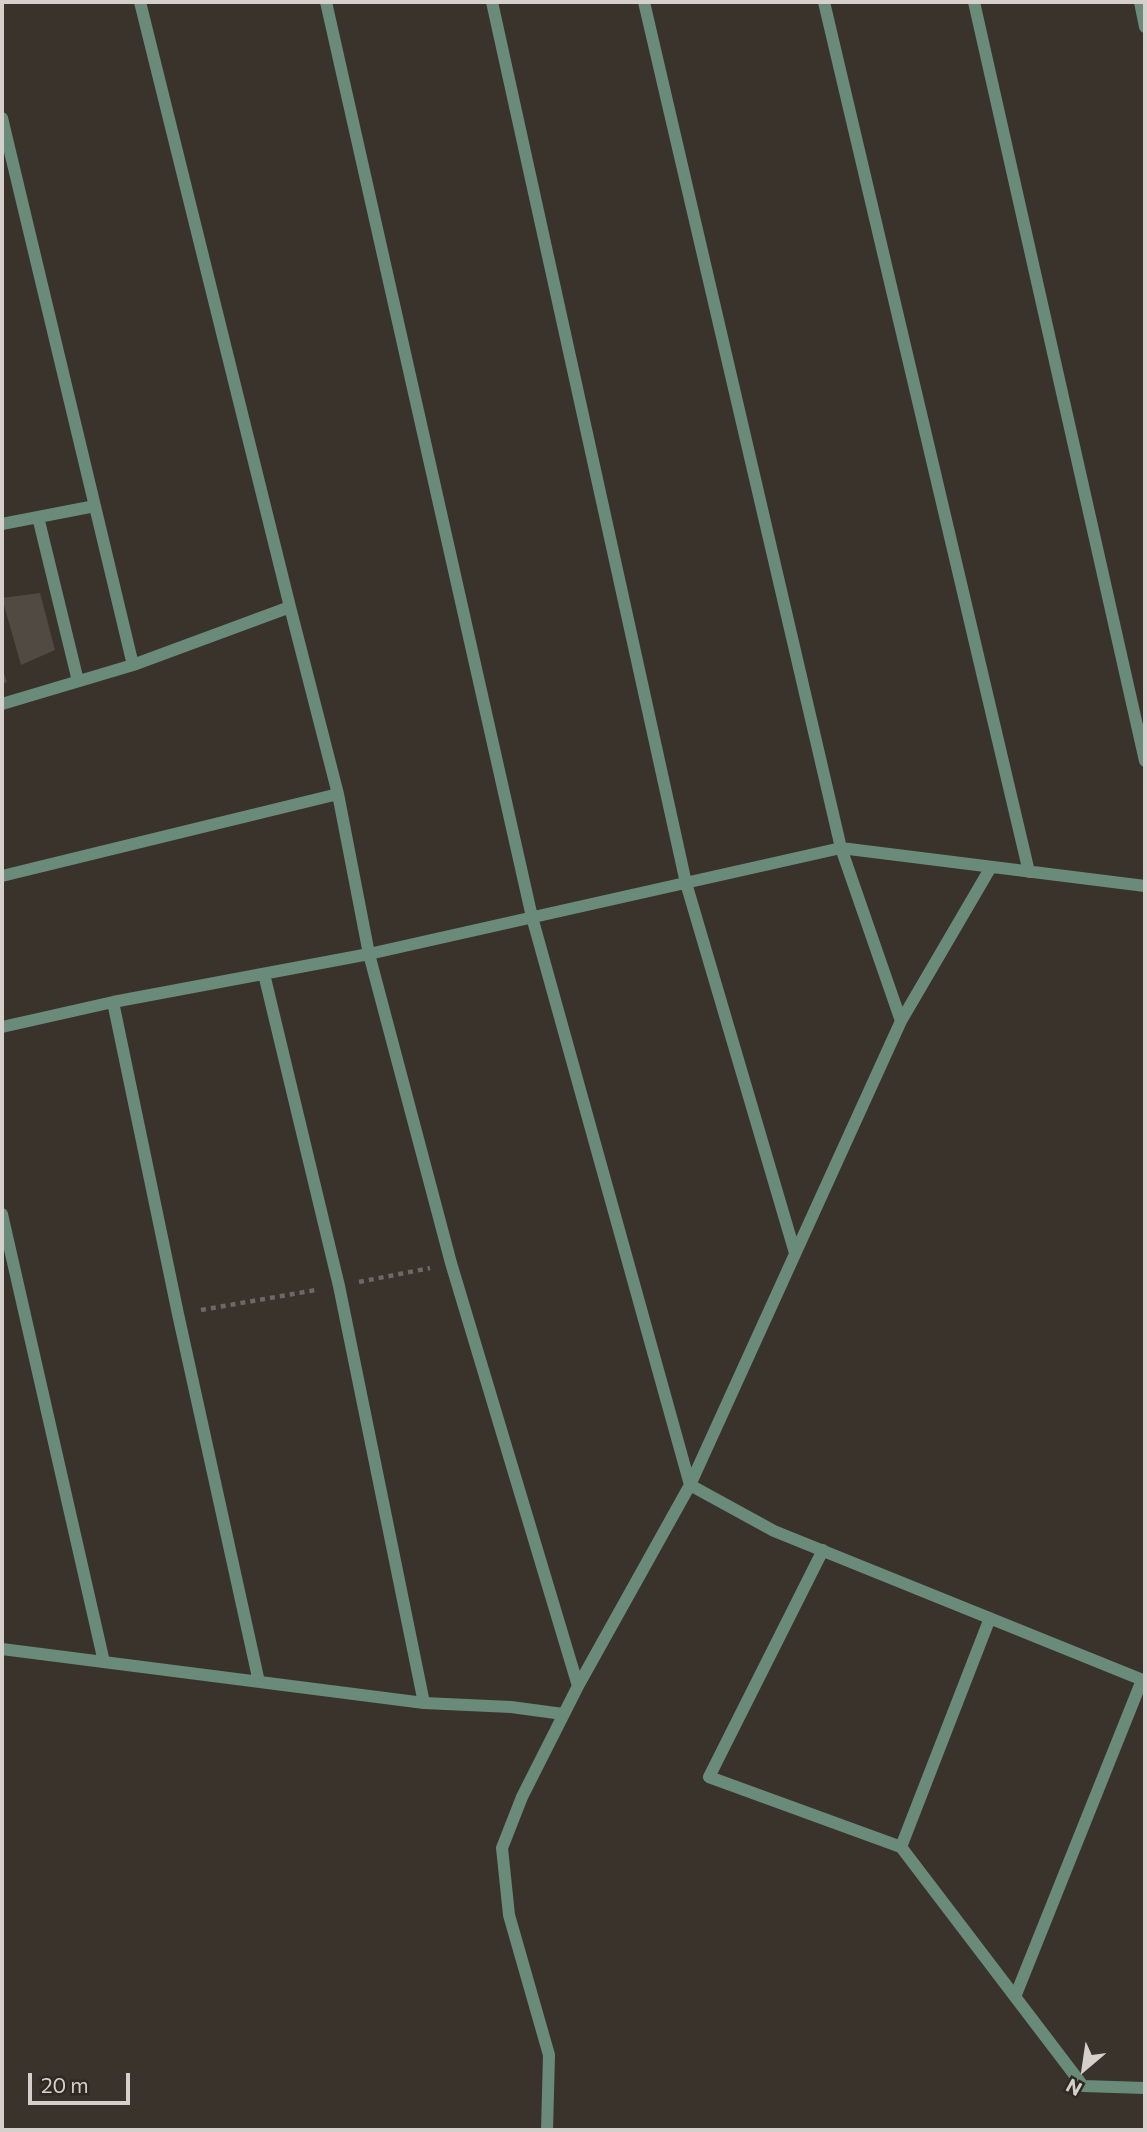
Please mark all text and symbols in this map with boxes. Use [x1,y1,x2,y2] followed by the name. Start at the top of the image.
[1049,2034,1119,2104] north arrow
[32,2058,133,2102] scale bar
[41,2072,89,2097] text: 20 m
[1062,2074,1085,2101] text: N

